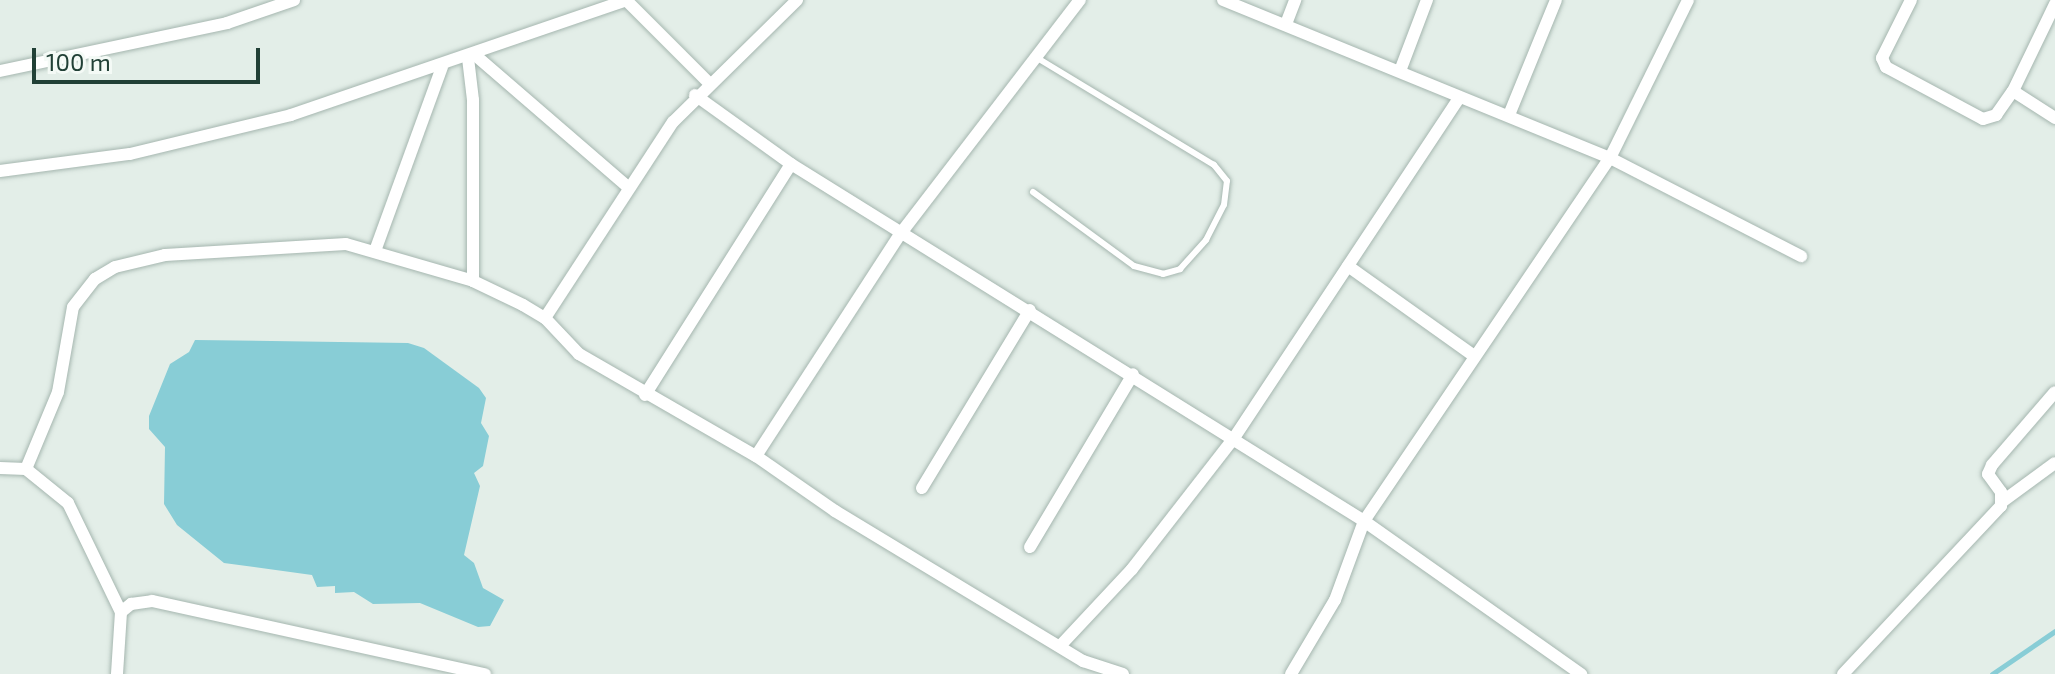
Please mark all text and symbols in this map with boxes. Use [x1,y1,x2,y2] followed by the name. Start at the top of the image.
[36,32,264,82] scale bar
[46,47,111,76] text: 100 m

